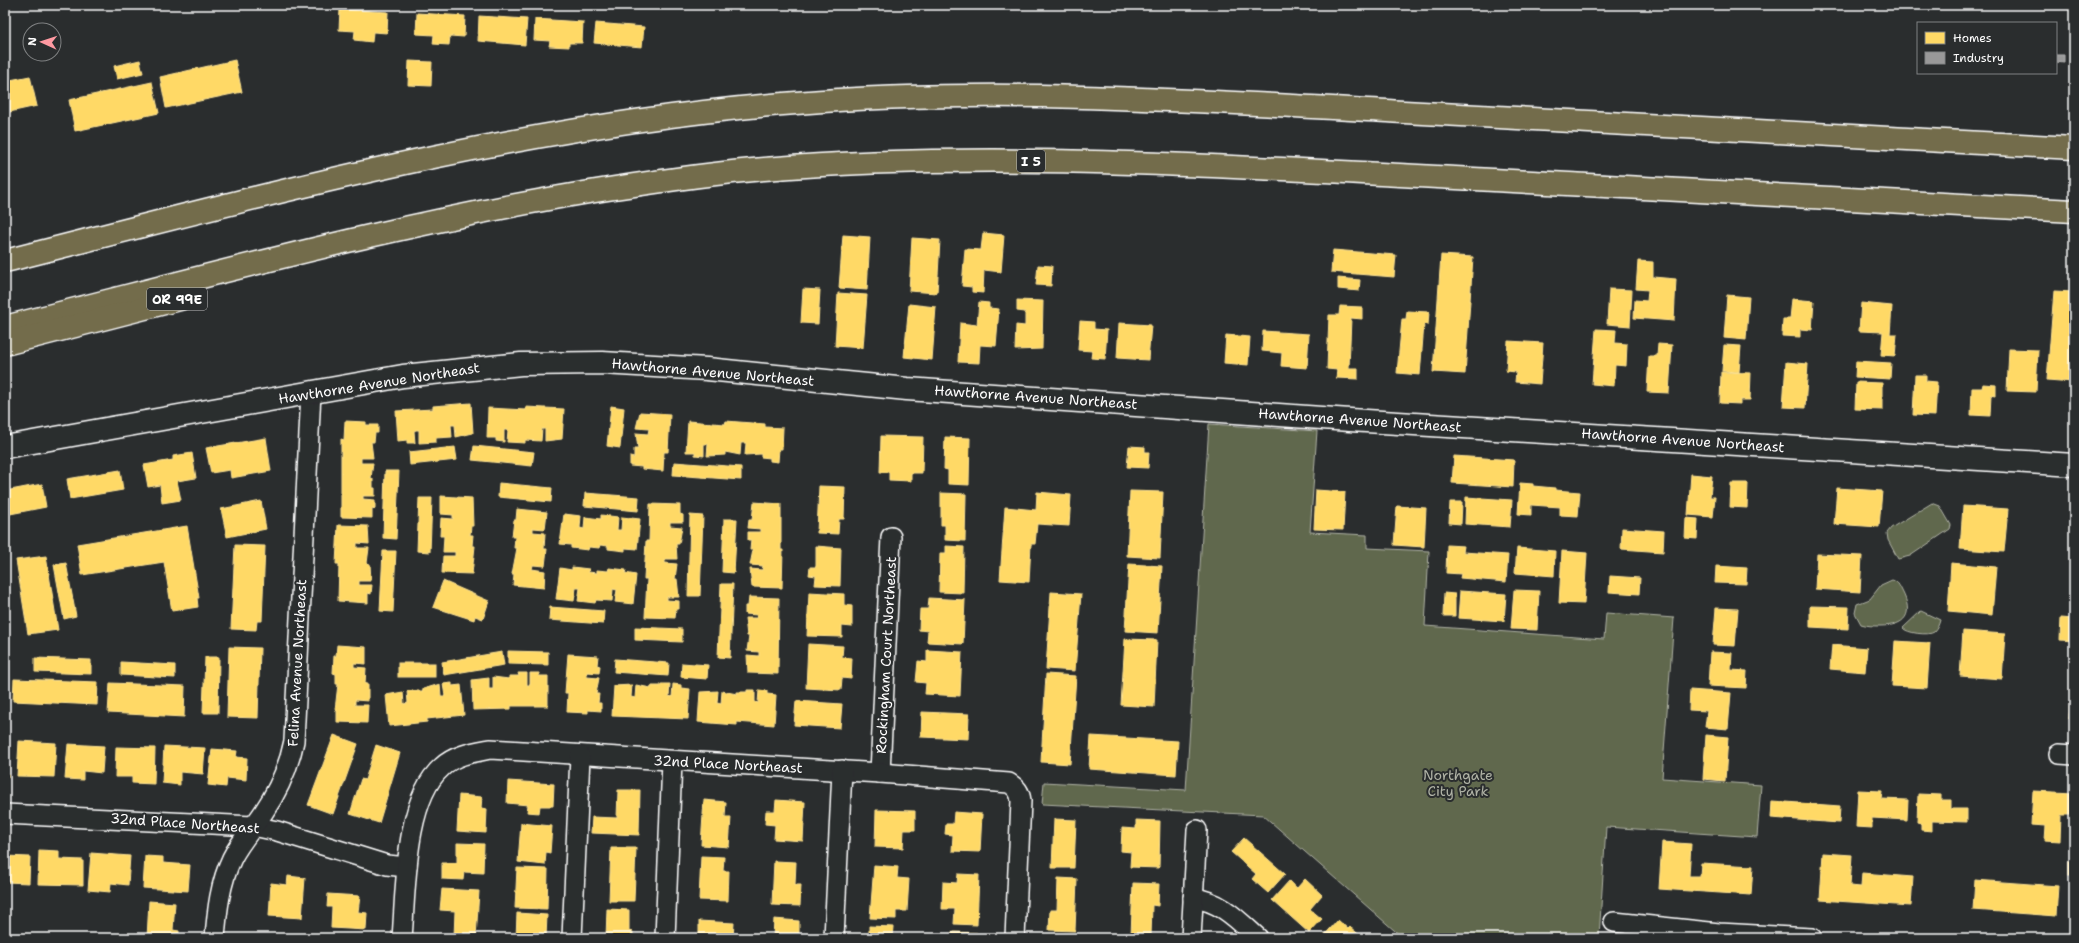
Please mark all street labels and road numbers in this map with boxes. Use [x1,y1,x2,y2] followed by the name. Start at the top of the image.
[1017,150,1045,172] road number: I 5
[147,288,207,310] road number: OR 99E
[611,354,815,390] street label: Hawthorne Avenue Northeast
[277,358,481,408] street label: Hawthorne Avenue Northeast
[934,381,1138,413] street label: Hawthorne Avenue Northeast
[1258,404,1462,436] street label: Hawthorne Avenue Northeast
[1581,424,1785,456] street label: Hawthorne Avenue Northeast
[872,556,900,754] street label: Rockingham Court Northeast
[284,579,310,747] street label: Felina Avenue Northeast
[653,751,803,777] street label: 32nd Place Northeast
[110,809,260,837] street label: 32nd Place Northeast

